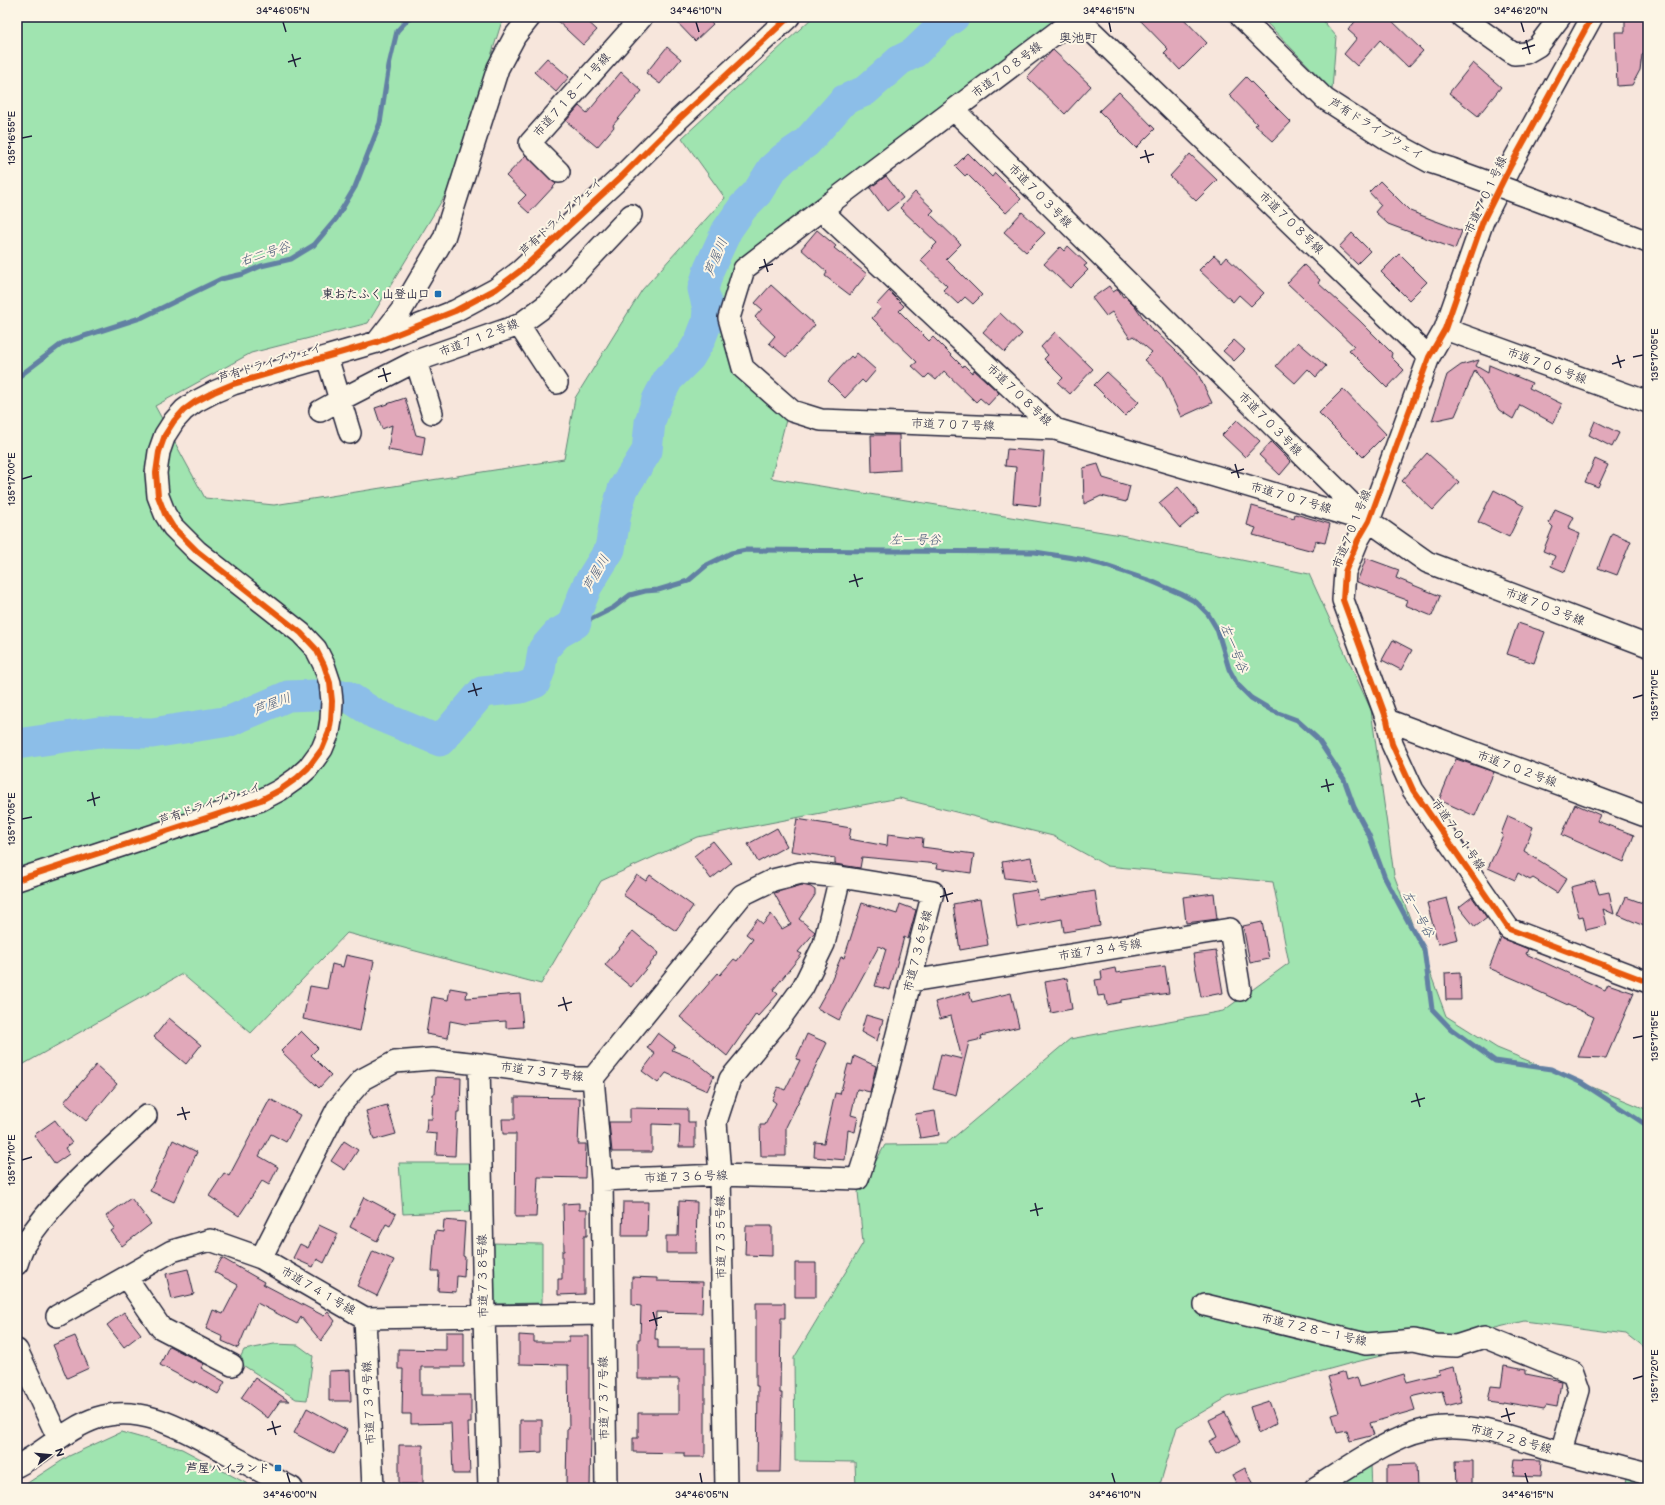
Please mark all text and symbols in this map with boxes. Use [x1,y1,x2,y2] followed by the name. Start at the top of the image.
[256,5,310,17] text: 34°46'05"N
[670,5,722,17] text: 34°46'10"N
[1083,5,1135,17] text: 34°46'15"N
[1494,5,1548,17] text: 34°46'20"N
[1058,30,1098,46] district label: 奥池町
[969,39,1045,101] street label: 市道７０８号線
[530,50,614,140] street label: 市道７１８－１号線
[1326,95,1426,163] street label: 芦有ドライブウェイ
[6,110,18,165] text: 135°16'55"E
[1461,154,1511,236] street label: 市道７０１号線
[1005,161,1075,231] street label: 市道７０３号線
[517,175,605,259] street label: 芦有ドライブウェイ
[1256,188,1326,258] street label: 市道７０８号線
[701,236,731,278] water label: 芦屋川
[238,238,293,270] water label: 右二号谷
[322,287,430,302] place label: 東おたふく山登山口
[433,289,443,299] marker: 東おたふく山登山口
[437,316,521,360] street label: 市道７１２号線
[1649,328,1661,382] text: 135°17'05"E
[216,340,324,386] street label: 芦有ドライブウェイ
[1505,345,1589,387] street label: 市道７０６号線
[983,361,1055,429] street label: 市道７０８号線
[1235,389,1305,459] street label: 市道７０３号線
[911,416,995,434] street label: 市道７０７号線
[6,452,18,506] text: 135°17'00"E
[1249,479,1333,517] street label: 市道７０７号線
[1329,487,1375,571] street label: 市道７０１号線
[889,532,942,548] water label: 左一号谷
[579,552,613,594] water label: 芦屋川
[1503,585,1587,629] street label: 市道７０３号線
[1217,621,1252,676] water label: 左一号谷
[1649,669,1661,721] text: 135°17'10"E
[251,690,293,718] water label: 芦屋川
[1475,748,1559,790] street label: 市道７０２号線
[157,779,263,829] street label: 芦有ドライブウェイ
[6,792,18,846] text: 135°17'05"E
[1428,796,1488,874] street label: 市道７０１号線
[1398,887,1438,941] water label: 左一号谷
[901,908,935,994] street label: 市道７３６号線
[1057,936,1143,964] street label: 市道７３４号線
[1649,1010,1661,1062] text: 135°17'15"E
[499,1059,585,1085] street label: 市道７３７号線
[6,1134,18,1186] text: 135°17'10"E
[644,1168,728,1186] street label: 市道７３６号線
[713,1195,729,1279] street label: 市道７３５号線
[475,1234,491,1318] street label: 市道７３８号線
[278,1264,358,1318] street label: 市道７４１号線
[1260,1311,1368,1349] street label: 市道７２８－１号線
[1649,1349,1661,1403] text: 135°17'20"E
[596,1356,612,1440] street label: 市道７３７号線
[359,1361,379,1445] street label: 市道７３９号線
[1468,1421,1554,1457] street label: 市道７２８号線
[30,1435,70,1475] north arrow
[52,1447,67,1458] text: N
[186,1461,270,1476] place label: 芦屋ハイランド
[273,1463,283,1473] marker: 芦屋ハイランド
[263,1489,317,1501] text: 34°46'00"N
[675,1489,729,1501] text: 34°46'05"N
[1089,1489,1141,1501] text: 34°46'10"N
[1502,1489,1554,1501] text: 34°46'15"N

